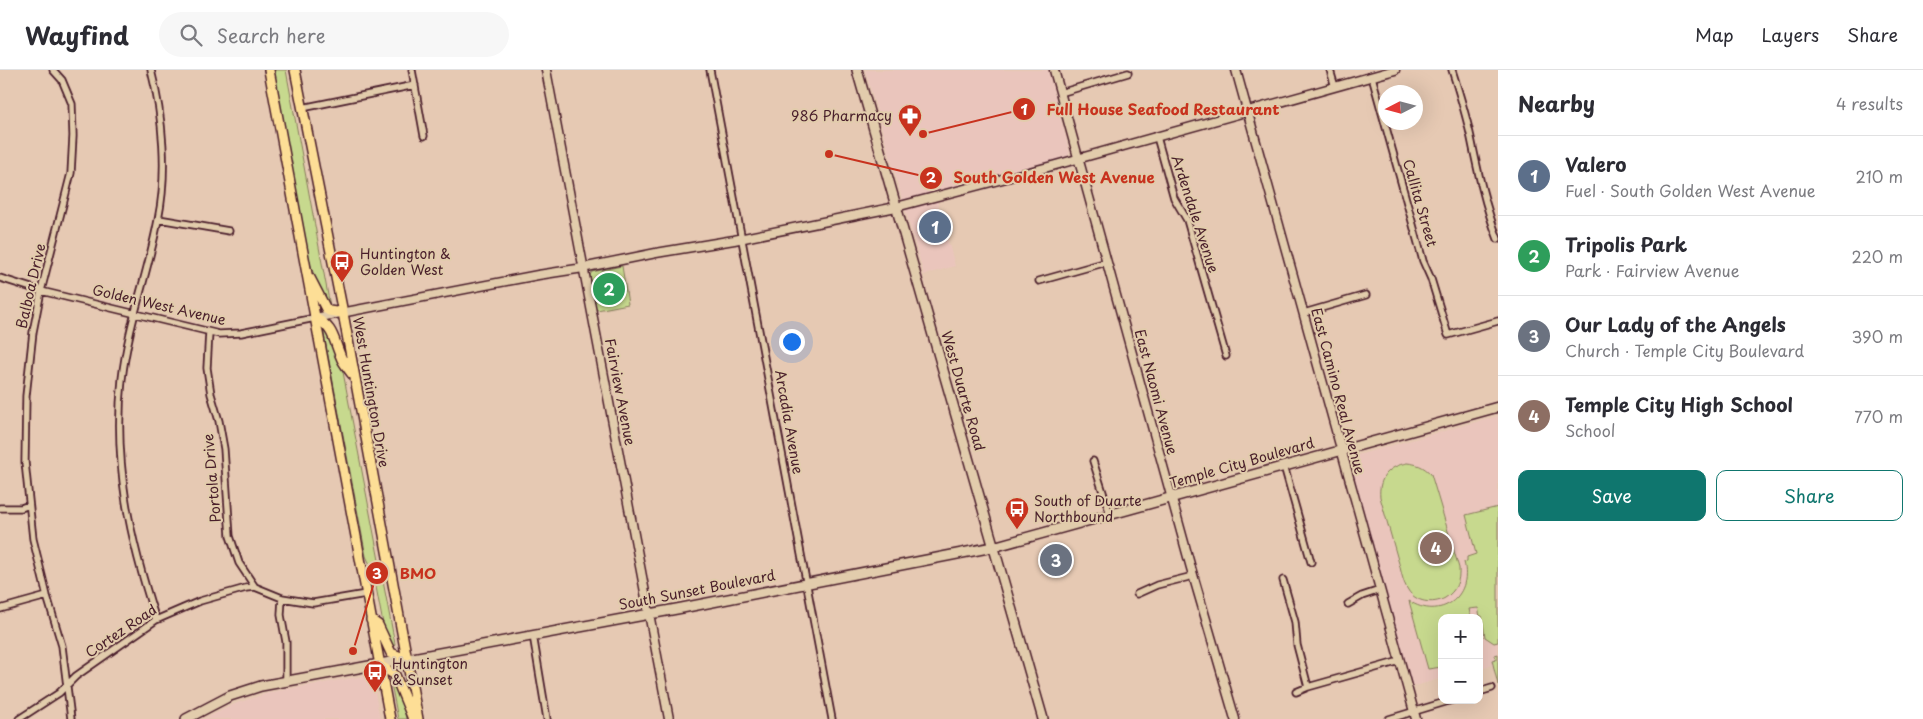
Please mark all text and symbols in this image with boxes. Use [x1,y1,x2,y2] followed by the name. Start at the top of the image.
[159,12,509,57] search box
[25,17,129,53] text: Wayfind
[177,21,205,49] icon: search
[217,21,325,49] text: Search here
[1695,21,1734,48] text: Map
[1762,21,1819,48] text: Layers
[1847,21,1898,48] text: Share
[1378,85,1423,130] north arrow
[1518,87,1595,119] text: Nearby
[1836,91,1903,115] text: 4 results
[1011,94,1290,124] callout: Full House Seafood Restaurant
[1020,97,1028,120] text: 1
[1046,97,1280,120] text: Full House Seafood Restaurant
[897,103,923,137] pharmacy icon: 986 Pharmacy
[791,105,892,126] place label: 986 Pharmacy
[1565,150,1626,178] text: Valero
[1167,152,1224,275] street label: Ardendale Avenue
[1398,157,1443,249] street label: Callita Street
[918,163,1164,193] callout: South Golden West Avenue
[1530,164,1538,188] text: 1
[1855,164,1903,188] text: 210 m
[926,165,937,188] text: 2
[953,165,1155,188] text: South Golden West Avenue
[1565,178,1816,202] text: Fuel · South Golden West Avenue
[919,208,951,246] pin: 1
[1565,230,1687,258] text: Tripolis Park
[11,241,51,331] street label: Balboa Drive
[360,243,451,280] place label: Huntington & Golden West
[1528,244,1540,268] text: 2
[1852,244,1903,268] text: 220 m
[329,249,355,283] bus stop icon: Huntington & Golden West
[1565,258,1739,282] text: Park · Fairview Avenue
[593,270,625,308] pin: 2
[90,279,228,330] street label: Golden West Avenue
[1306,305,1371,477] street label: East Camino Real Avenue
[1565,310,1786,338] text: Our Lady of the Angels
[348,315,395,469] street label: West Huntington Drive
[1529,324,1539,348] text: 3
[1852,324,1903,348] text: 390 m
[1130,327,1183,457] street label: East Naomi Avenue
[936,328,991,453] street label: West Duarte Road
[779,329,805,355] your location
[600,337,641,448] street label: Fairview Avenue
[1565,338,1804,362] text: Church · Temple City Boulevard
[770,368,809,476] street label: Arcadia Avenue
[1565,390,1793,418] text: Temple City High School
[1529,404,1539,428] text: 4
[1854,404,1903,428] text: 770 m
[1565,418,1615,442] text: School
[1167,432,1317,493] street label: Temple City Boulevard
[197,433,226,523] street label: Portola Drive
[1518,470,1706,521] button: Save
[1716,470,1903,521] button: Share
[1034,490,1142,527] place label: South of Duarte Northbound
[1004,496,1030,530] bus stop icon: South of Duarte Northbound
[1420,529,1452,567] pin: 4
[1040,541,1072,579] pin: 3
[365,558,446,588] callout: BMO
[372,561,382,584] text: 3
[400,561,436,584] text: BMO
[617,564,777,615] street label: South Sunset Boulevard
[81,599,161,662] street label: Cortez Road
[1438,614,1483,704] map controls
[1438,614,1483,659] button: +
[392,653,468,690] place label: Huntington & Sunset
[362,659,388,693] bus stop icon: Huntington & Sunset
[1438,659,1483,704] button: −

